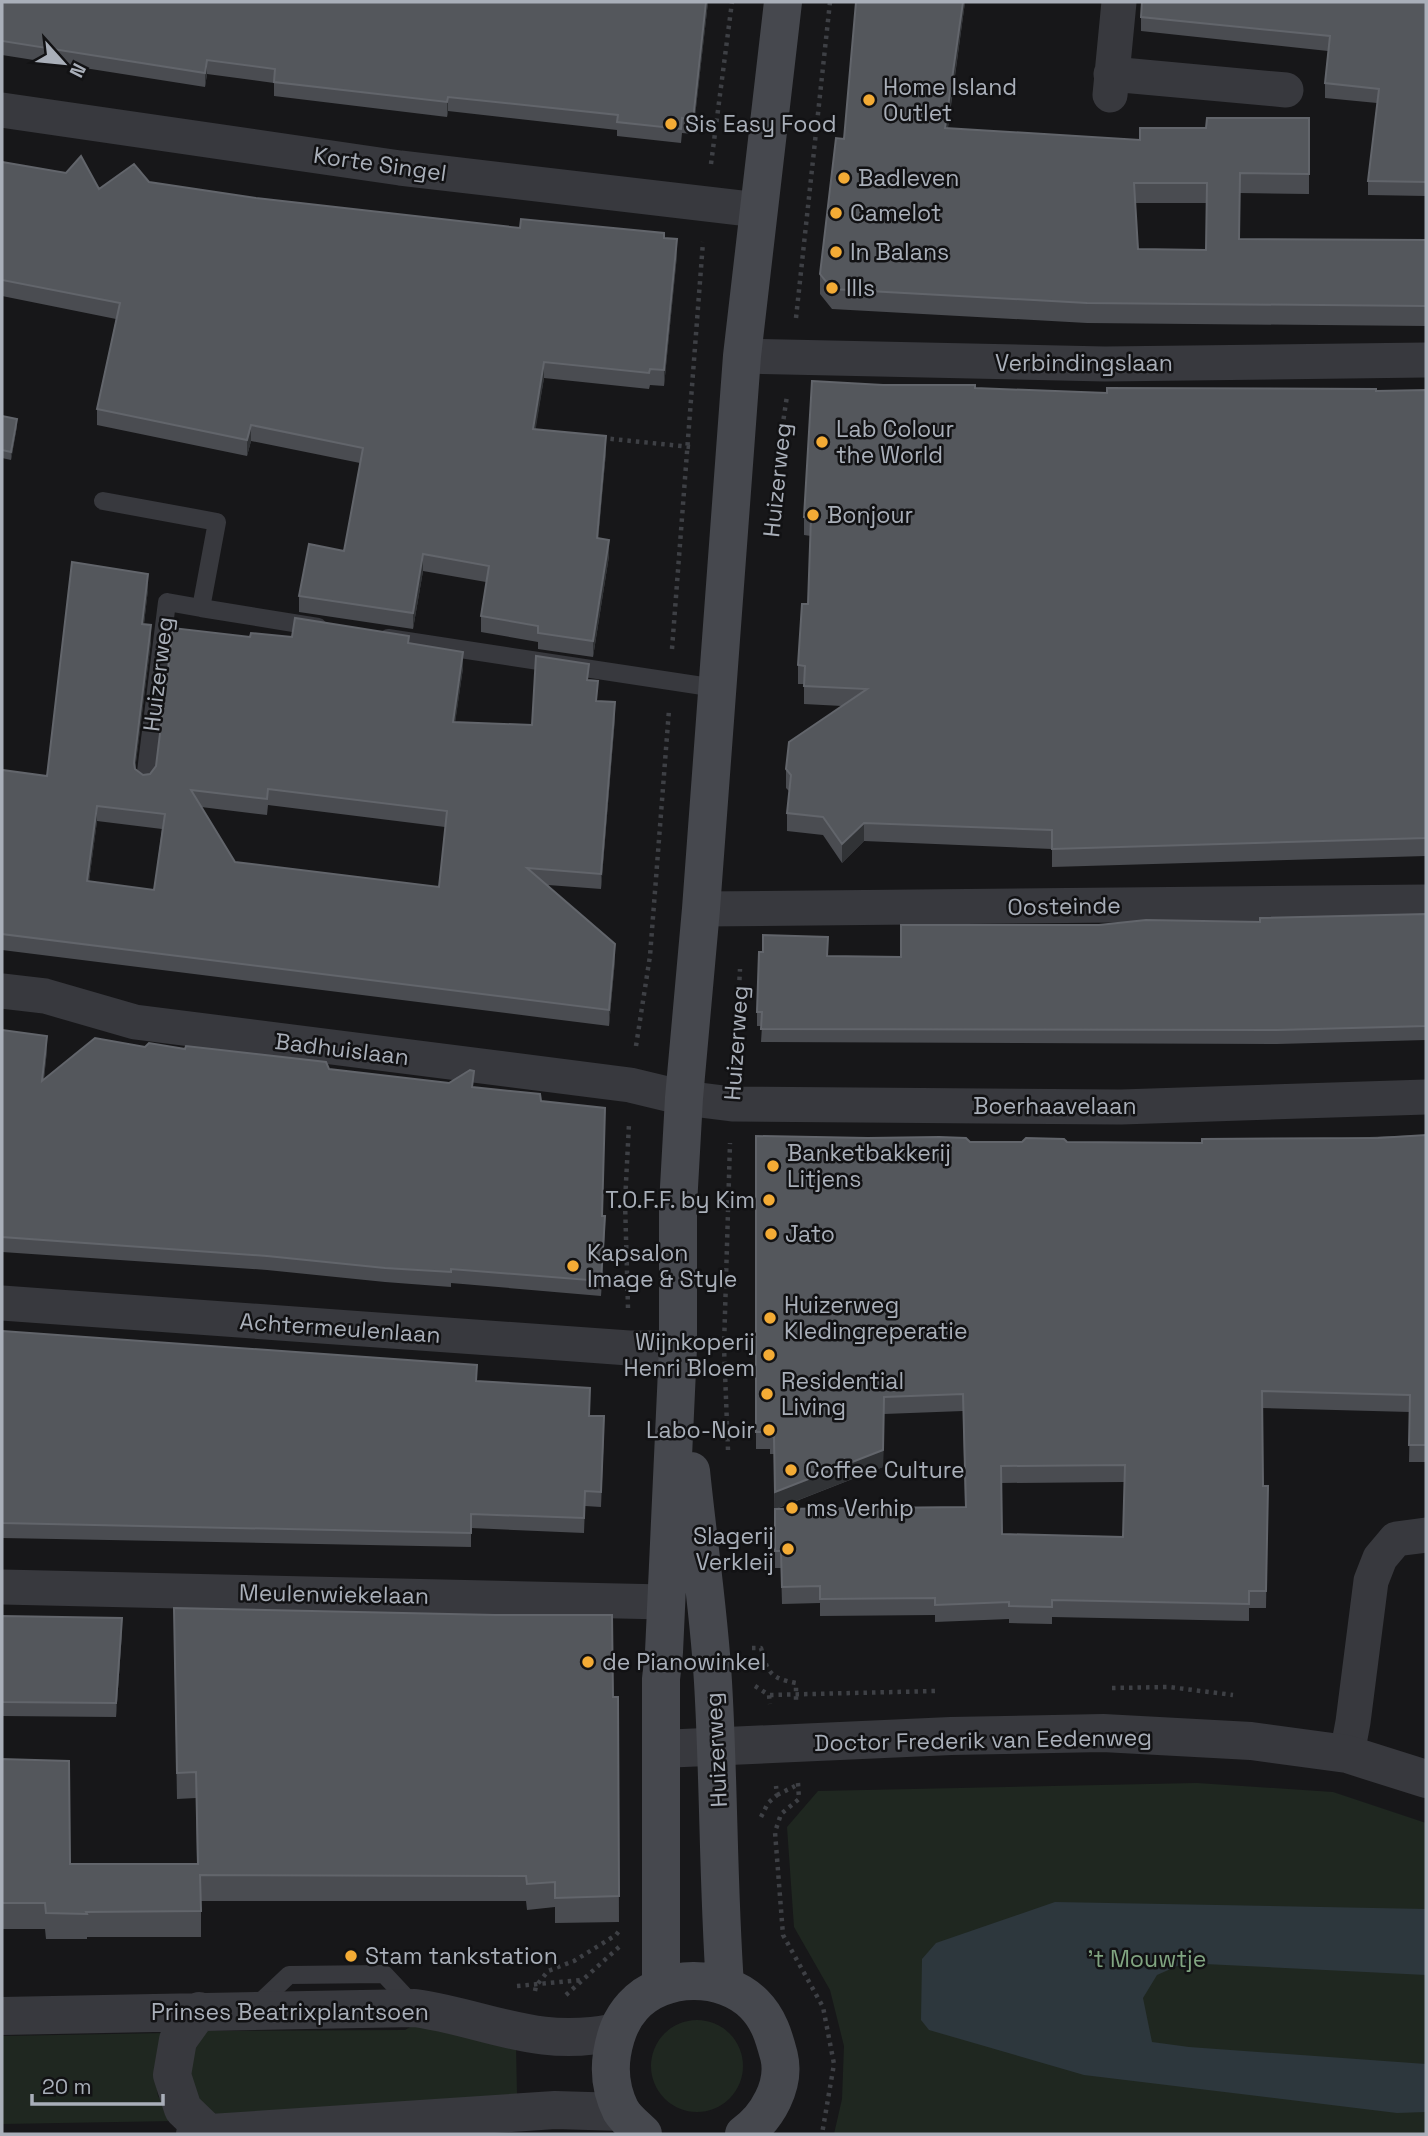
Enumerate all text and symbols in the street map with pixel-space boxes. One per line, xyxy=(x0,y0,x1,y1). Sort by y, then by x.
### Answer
north arrow xyxy=(28,28,98,98)
text: N xyxy=(64,59,92,82)
place label: Home Island Outlet xyxy=(883,72,1017,128)
marker: Home Island Outlet xyxy=(861,92,877,108)
place label: Sis Easy Food xyxy=(685,109,836,139)
marker: Sis Easy Food xyxy=(663,116,679,132)
street label: Korte Singel xyxy=(312,140,448,188)
place label: Badleven xyxy=(858,163,959,193)
marker: Badleven xyxy=(836,170,852,186)
place label: Camelot xyxy=(850,198,941,228)
marker: Camelot xyxy=(828,205,844,221)
place label: In Balans xyxy=(850,237,949,267)
marker: In Balans xyxy=(828,244,844,260)
place label: Ills xyxy=(846,273,875,303)
marker: Ills xyxy=(824,280,840,296)
street label: Verbindingslaan xyxy=(995,348,1173,378)
place label: Lab Colour the World xyxy=(836,414,954,470)
street label: Huizerweg xyxy=(756,421,798,539)
marker: Lab Colour the World xyxy=(814,434,830,450)
place label: Bonjour xyxy=(827,500,913,530)
marker: Bonjour xyxy=(805,507,821,523)
street label: Huizerweg xyxy=(136,615,180,733)
street label: Oosteinde xyxy=(1007,890,1121,922)
street label: Huizerweg xyxy=(717,984,755,1102)
street label: Badhuislaan xyxy=(273,1026,411,1072)
street label: Boerhaavelaan xyxy=(973,1091,1137,1121)
place label: Banketbakkerij Litjens xyxy=(787,1138,951,1194)
marker: Banketbakkerij Litjens xyxy=(765,1158,781,1174)
place label: T.O.F.F. by Kim xyxy=(605,1185,755,1215)
marker: T.O.F.F. by Kim xyxy=(761,1192,777,1208)
place label: Jato xyxy=(785,1219,835,1249)
marker: Jato xyxy=(763,1226,779,1242)
place label: Kapsalon Image & Style xyxy=(587,1238,737,1294)
marker: Kapsalon Image & Style xyxy=(565,1258,581,1274)
place label: Huizerweg Kledingreperatie xyxy=(784,1290,968,1346)
street label: Achtermeulenlaan xyxy=(238,1306,442,1350)
marker: Huizerweg Kledingreperatie xyxy=(762,1310,778,1326)
place label: Wijnkoperij Henri Bloem xyxy=(624,1327,755,1383)
marker: Wijnkoperij Henri Bloem xyxy=(761,1347,777,1363)
place label: Residential Living xyxy=(781,1366,904,1422)
marker: Residential Living xyxy=(759,1386,775,1402)
place label: Labo-Noir xyxy=(646,1415,755,1445)
marker: Labo-Noir xyxy=(761,1422,777,1438)
place label: Coffee Culture xyxy=(805,1455,965,1485)
marker: Coffee Culture xyxy=(783,1462,799,1478)
place label: ms Verhip xyxy=(806,1493,914,1523)
marker: ms Verhip xyxy=(784,1500,800,1516)
place label: Slagerij Verkleij xyxy=(693,1521,774,1577)
marker: Slagerij Verkleij xyxy=(780,1541,796,1557)
street label: Meulenwiekelaan xyxy=(239,1577,429,1611)
place label: de Pianowinkel xyxy=(602,1647,766,1677)
marker: de Pianowinkel xyxy=(580,1654,596,1670)
street label: Huizerweg xyxy=(698,1692,734,1808)
street label: Doctor Frederik van Eedenweg xyxy=(814,1722,1152,1758)
place label: Stam tankstation xyxy=(365,1941,558,1971)
park label: 't Mouwtje xyxy=(1088,1944,1206,1974)
marker: Stam tankstation xyxy=(343,1948,359,1964)
street label: Prinses Beatrixplantsoen xyxy=(151,1997,429,2027)
scale bar xyxy=(32,2062,163,2106)
text: 20 m xyxy=(42,2073,92,2100)

